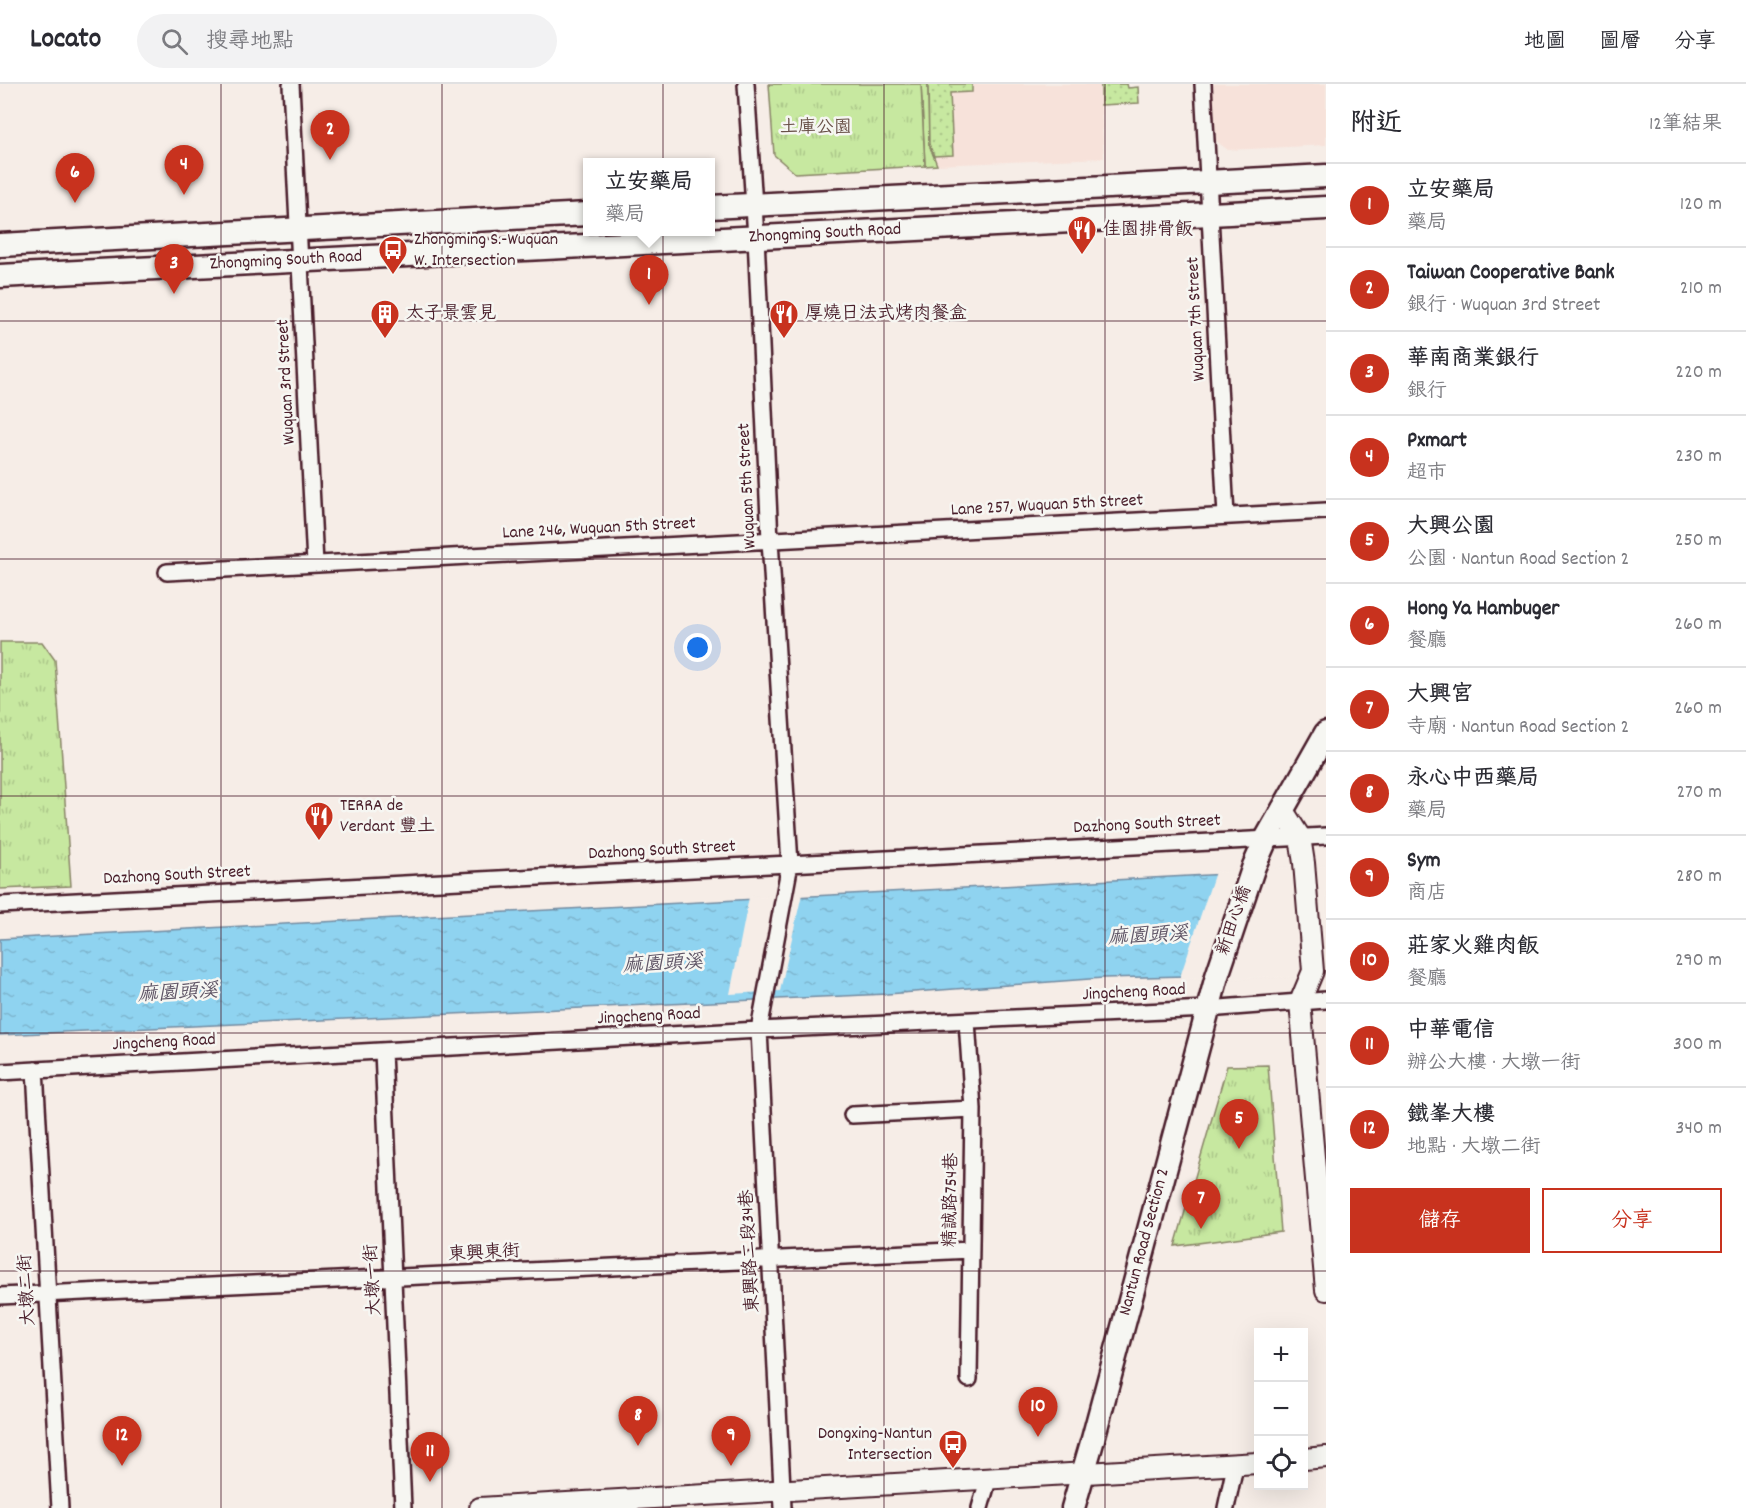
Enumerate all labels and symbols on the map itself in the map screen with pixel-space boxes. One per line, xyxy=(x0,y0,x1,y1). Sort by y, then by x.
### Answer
pin: 2 xyxy=(310,110,350,160)
park label: 土庫公園 xyxy=(780,116,852,141)
pin: 4 xyxy=(164,146,204,195)
pin: 6 xyxy=(56,154,94,203)
restaurant icon: 佳園排骨飯 xyxy=(1066,214,1098,256)
street label: Zhongming South Road xyxy=(748,218,902,250)
place label: 佳園排骨飯 xyxy=(1103,218,1193,243)
place label: Zhongming S.-Wuquan W. Intersection xyxy=(414,228,558,274)
bus stop icon: Zhongming S.-Wuquan W. Intersection xyxy=(377,234,409,276)
pin: 3 xyxy=(154,244,194,294)
street label: Zhongming South Road xyxy=(209,245,363,277)
pin: 1 xyxy=(630,256,668,305)
street label: Wuquan 7th Street xyxy=(1181,256,1213,382)
building icon: 太子景雲見 xyxy=(369,298,401,340)
restaurant icon: 厚燒日法式烤肉餐盒 xyxy=(768,298,800,340)
place label: 太子景雲見 xyxy=(406,302,496,327)
place label: 厚燒日法式烤肉餐盒 xyxy=(805,302,967,327)
street label: Wuquan 3rd Street xyxy=(271,318,303,445)
street label: Wuquan 5th Street xyxy=(732,422,764,549)
street label: Lane 257, Wuquan 5th Street xyxy=(950,488,1144,524)
street label: Lane 246, Wuquan 5th Street xyxy=(502,511,697,547)
your location xyxy=(683,633,712,662)
place label: TERRA de Verdant 豐土 xyxy=(340,794,435,840)
restaurant icon: TERRA de Verdant 豐土 xyxy=(303,800,335,842)
street label: Dazhong South Street xyxy=(1073,809,1222,841)
street label: Dazhong South Street xyxy=(588,835,737,867)
street label: Dazhong South Street xyxy=(103,860,252,892)
street label: 新田心橋 xyxy=(1211,883,1259,959)
water label: 麻園頭溪 xyxy=(1107,921,1190,953)
water label: 麻園頭溪 xyxy=(622,949,705,981)
water label: 麻園頭溪 xyxy=(137,978,220,1010)
street label: Jingcheng Road xyxy=(1082,978,1186,1008)
street label: Jingcheng Road xyxy=(597,1002,701,1032)
street label: Jingcheng Road xyxy=(112,1028,216,1058)
pin: 5 xyxy=(1220,1100,1258,1149)
street label: 精誠路754巷 xyxy=(939,1152,965,1248)
street label: Nantun Road Section 2 xyxy=(1113,1166,1177,1318)
pin: 7 xyxy=(1182,1180,1220,1229)
street label: 東興路二段34巷 xyxy=(735,1189,767,1313)
street label: 東興東街 xyxy=(447,1240,521,1268)
street label: 大墩一街 xyxy=(360,1243,388,1317)
street label: 大墩二街 xyxy=(14,1253,42,1327)
pin: 10 xyxy=(1018,1388,1058,1437)
pin: 8 xyxy=(618,1396,658,1446)
pin: 12 xyxy=(102,1416,142,1466)
pin: 9 xyxy=(712,1416,750,1466)
place label: Dongxing-Nantun Intersection xyxy=(818,1422,932,1468)
bus stop icon: Dongxing-Nantun Intersection xyxy=(937,1428,969,1470)
pin: 11 xyxy=(410,1432,450,1482)

